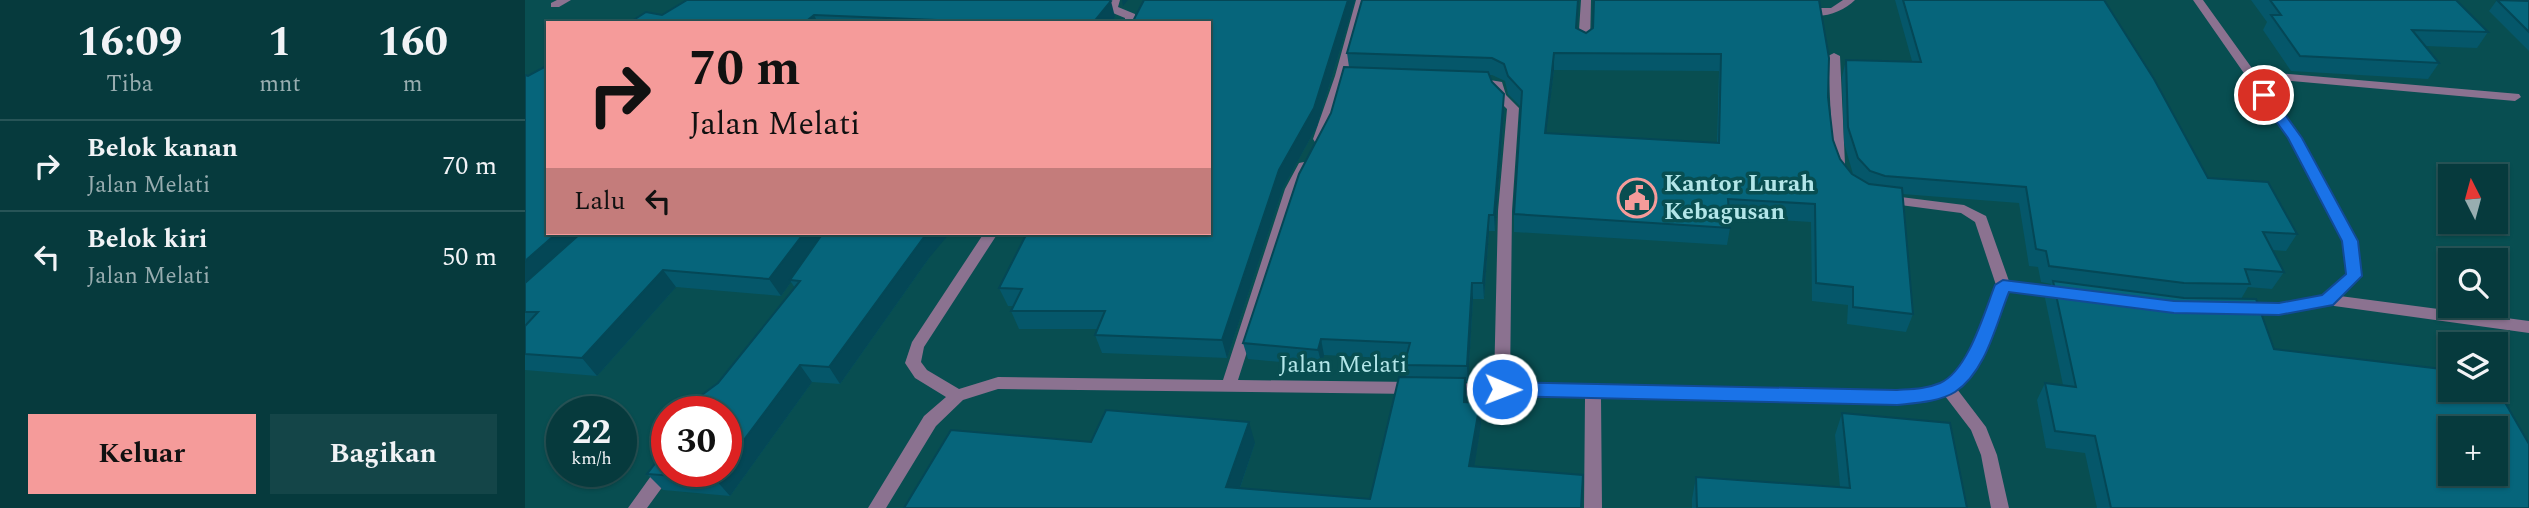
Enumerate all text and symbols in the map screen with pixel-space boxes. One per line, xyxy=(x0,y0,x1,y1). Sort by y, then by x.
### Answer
text: 16:09 xyxy=(77,11,182,74)
text: 1 xyxy=(268,11,292,74)
text: 160 xyxy=(377,11,448,74)
text: 70 m xyxy=(689,32,800,107)
icon: right xyxy=(574,49,665,140)
pin xyxy=(2234,65,2294,125)
text: Tiba xyxy=(106,67,153,102)
text: mnt xyxy=(259,67,301,102)
text: m xyxy=(403,67,423,102)
icon: arrive xyxy=(2245,76,2283,114)
text: Jalan Melati xyxy=(689,100,860,149)
text: Belok kanan xyxy=(87,128,238,168)
text: 70 m xyxy=(442,146,497,186)
icon: right xyxy=(28,147,66,185)
north arrow xyxy=(2438,164,2508,234)
map controls xyxy=(2438,164,2508,486)
place label: Kantor Lurah Kebagusan xyxy=(1664,166,1815,230)
text: Jalan Melati xyxy=(87,168,210,203)
public building icon: Kantor Lurah Kebagusan xyxy=(1616,177,1658,219)
text: Lalu xyxy=(574,181,625,221)
icon: left xyxy=(639,182,677,220)
text: Belok kiri xyxy=(87,219,207,259)
text: 50 m xyxy=(442,237,497,277)
icon: left xyxy=(28,238,66,276)
button: search xyxy=(2438,248,2508,318)
text: Jalan Melati xyxy=(87,259,210,294)
button: layers xyxy=(2438,332,2508,402)
street label: Jalan Melati xyxy=(1279,347,1407,383)
position arrow xyxy=(1465,352,1539,426)
speed limit sign: 30 xyxy=(651,396,742,487)
text: 22 xyxy=(572,406,611,459)
button: Keluar xyxy=(28,414,256,494)
button: Bagikan xyxy=(270,414,497,494)
button: + xyxy=(2438,416,2508,486)
text: km/h xyxy=(571,445,612,472)

